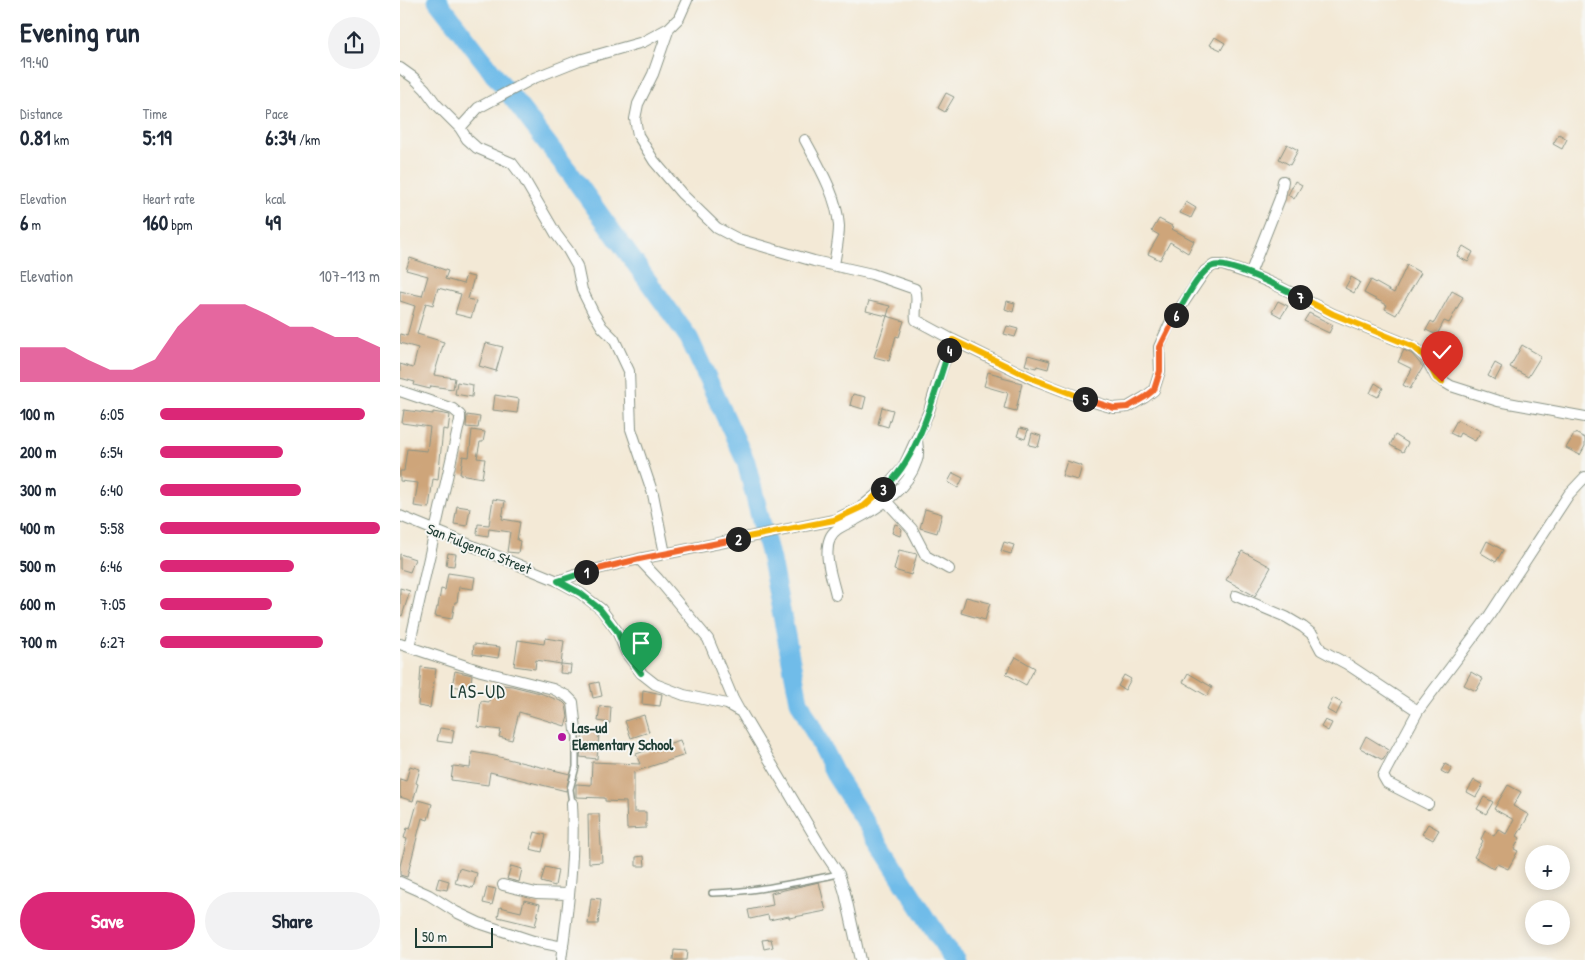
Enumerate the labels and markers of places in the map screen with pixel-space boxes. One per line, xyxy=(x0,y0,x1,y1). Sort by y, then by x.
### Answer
pin: 7 xyxy=(1288,284,1312,310)
pin: 6 xyxy=(1164,302,1188,328)
pin xyxy=(1421,331,1463,382)
pin: 4 xyxy=(936,338,962,362)
pin: 5 xyxy=(1072,386,1098,412)
pin: 3 xyxy=(870,476,896,502)
pin: 2 xyxy=(726,526,750,552)
pin: 1 xyxy=(574,560,598,584)
pin xyxy=(620,622,662,673)
place label: Las-ud Elementary School xyxy=(572,717,674,756)
marker: Las-ud Elementary School xyxy=(556,731,568,743)

